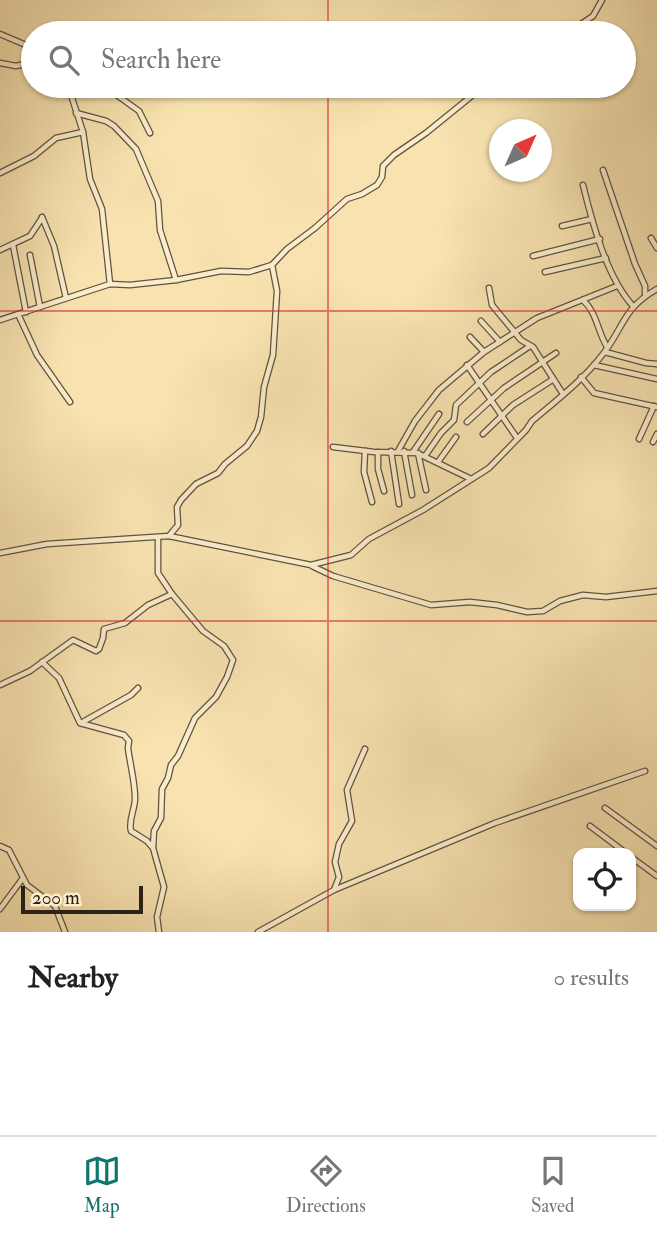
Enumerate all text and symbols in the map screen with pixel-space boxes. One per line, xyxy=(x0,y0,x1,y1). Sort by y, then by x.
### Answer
search box xyxy=(21,21,636,98)
icon: search xyxy=(45,41,83,79)
text: Search here xyxy=(101,44,221,76)
north arrow xyxy=(489,119,552,182)
map controls xyxy=(573,848,636,911)
button: locate xyxy=(573,848,636,911)
scale bar xyxy=(21,883,144,915)
text: 200 m xyxy=(32,886,80,910)
text: Nearby xyxy=(28,959,118,996)
text: 0 results xyxy=(553,963,629,992)
tab: Map xyxy=(83,1152,121,1218)
tab: Directions xyxy=(286,1152,366,1218)
tab: Saved xyxy=(531,1152,574,1218)

